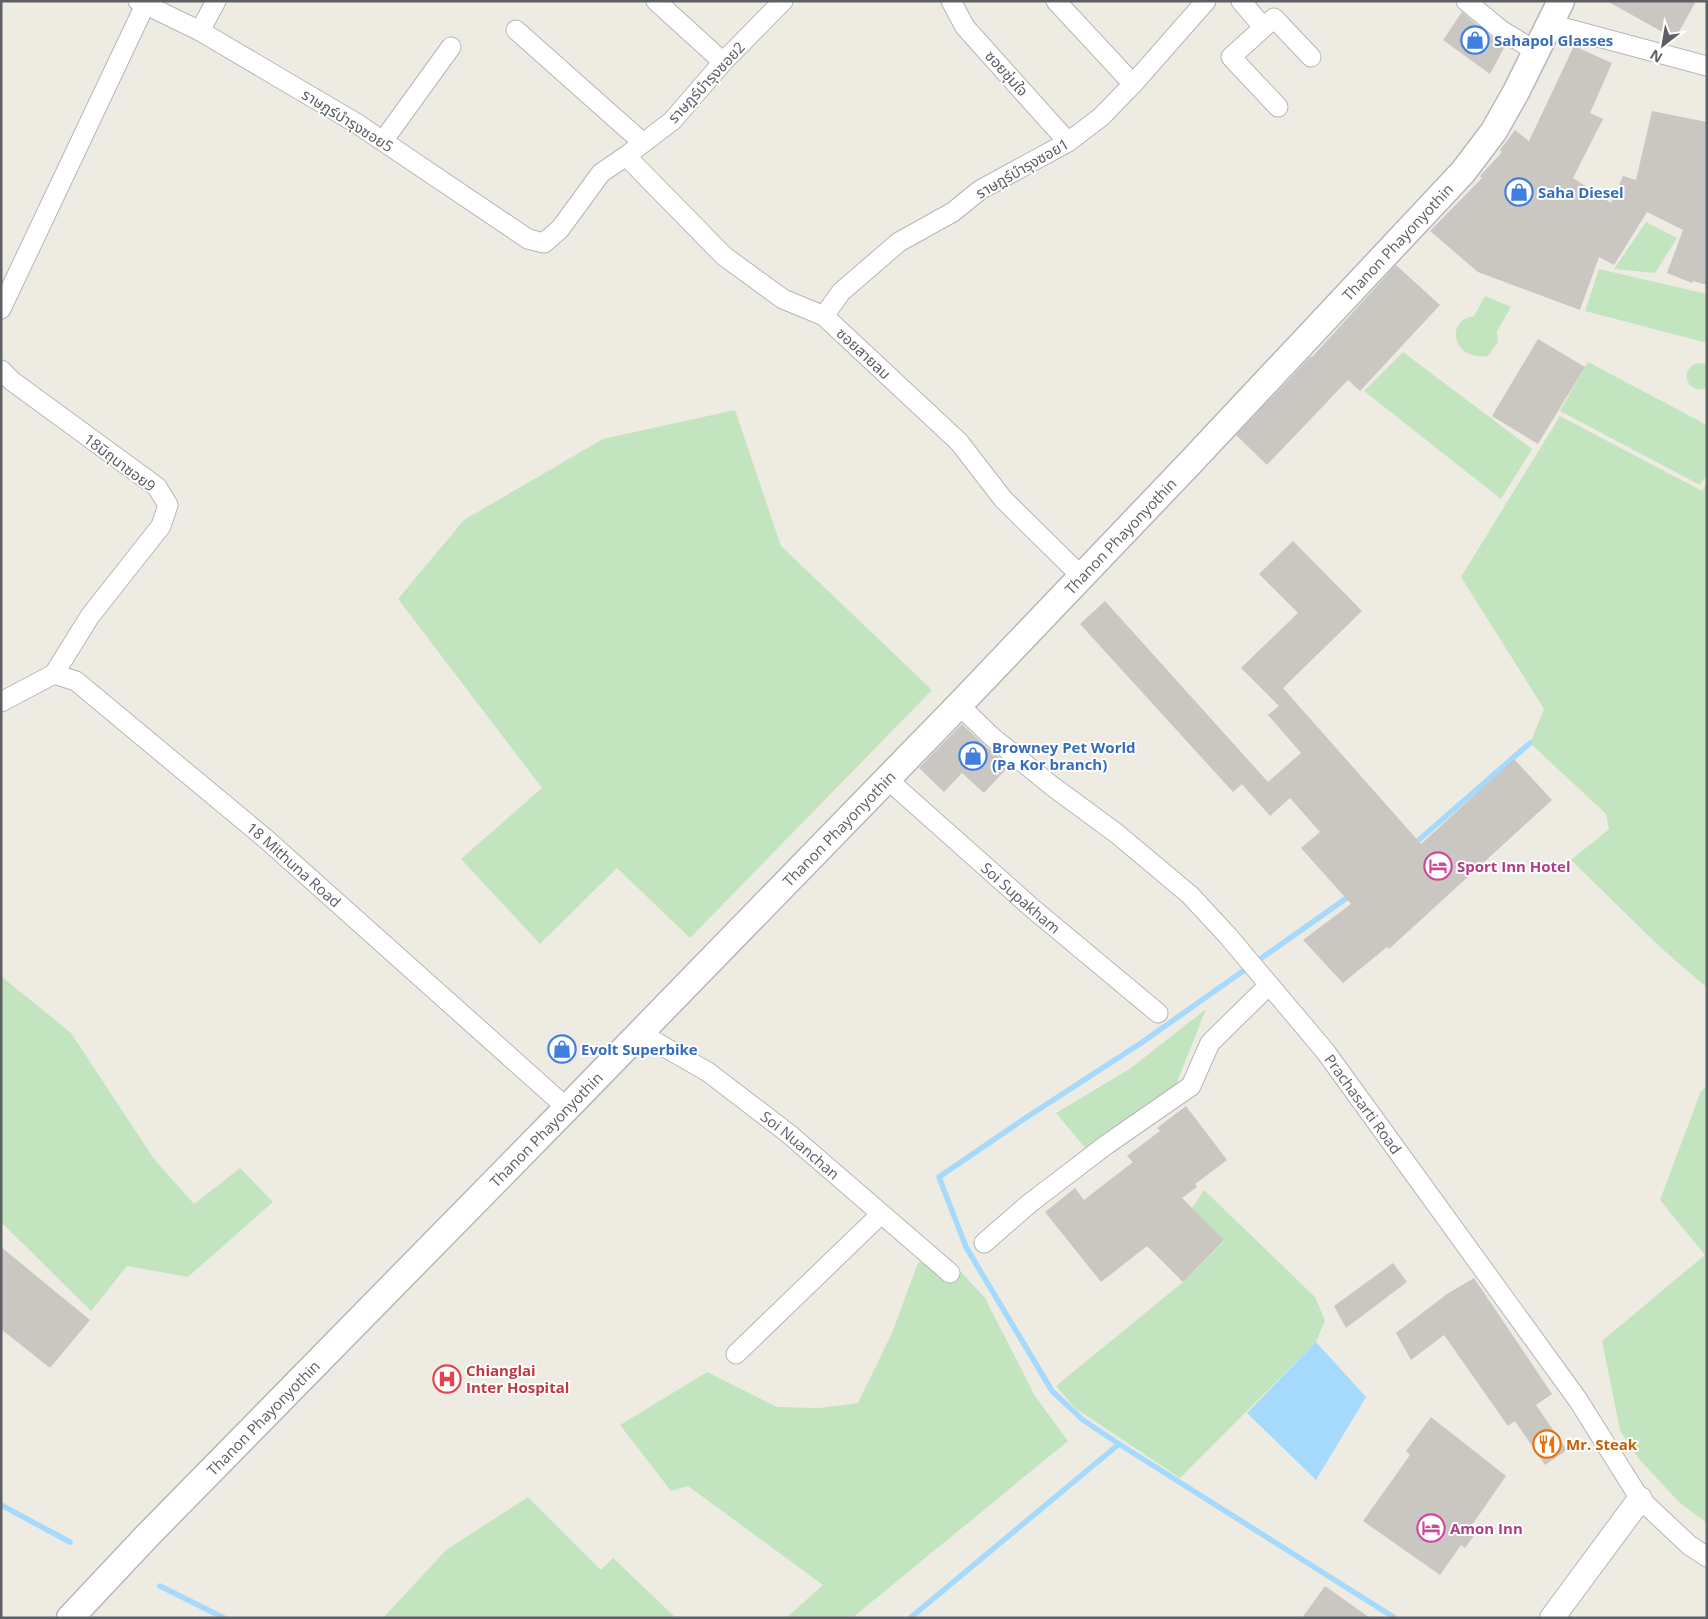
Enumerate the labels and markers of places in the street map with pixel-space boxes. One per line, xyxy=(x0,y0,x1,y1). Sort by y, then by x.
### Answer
shop icon: Sahapol Glasses xyxy=(1460,25,1490,55)
place label: Sahapol Glasses xyxy=(1494,30,1613,50)
shop icon: Saha Diesel xyxy=(1504,177,1534,207)
place label: Saha Diesel xyxy=(1538,182,1624,202)
place label: Browney Pet World (Pa Kor branch) xyxy=(992,737,1136,774)
shop icon: Browney Pet World (Pa Kor branch) xyxy=(958,741,988,771)
hotel icon: Sport Inn Hotel xyxy=(1423,851,1453,881)
place label: Sport Inn Hotel xyxy=(1457,856,1571,876)
shop icon: Evolt Superbike xyxy=(547,1034,577,1064)
place label: Evolt Superbike xyxy=(581,1039,698,1059)
place label: Chianglai Inter Hospital xyxy=(466,1360,569,1397)
hospital icon: Chianglai Inter Hospital xyxy=(432,1364,462,1394)
restaurant icon: Mr. Steak xyxy=(1532,1429,1562,1459)
place label: Mr. Steak xyxy=(1566,1434,1638,1454)
hotel icon: Amon Inn xyxy=(1416,1513,1446,1543)
place label: Amon Inn xyxy=(1450,1518,1523,1538)

